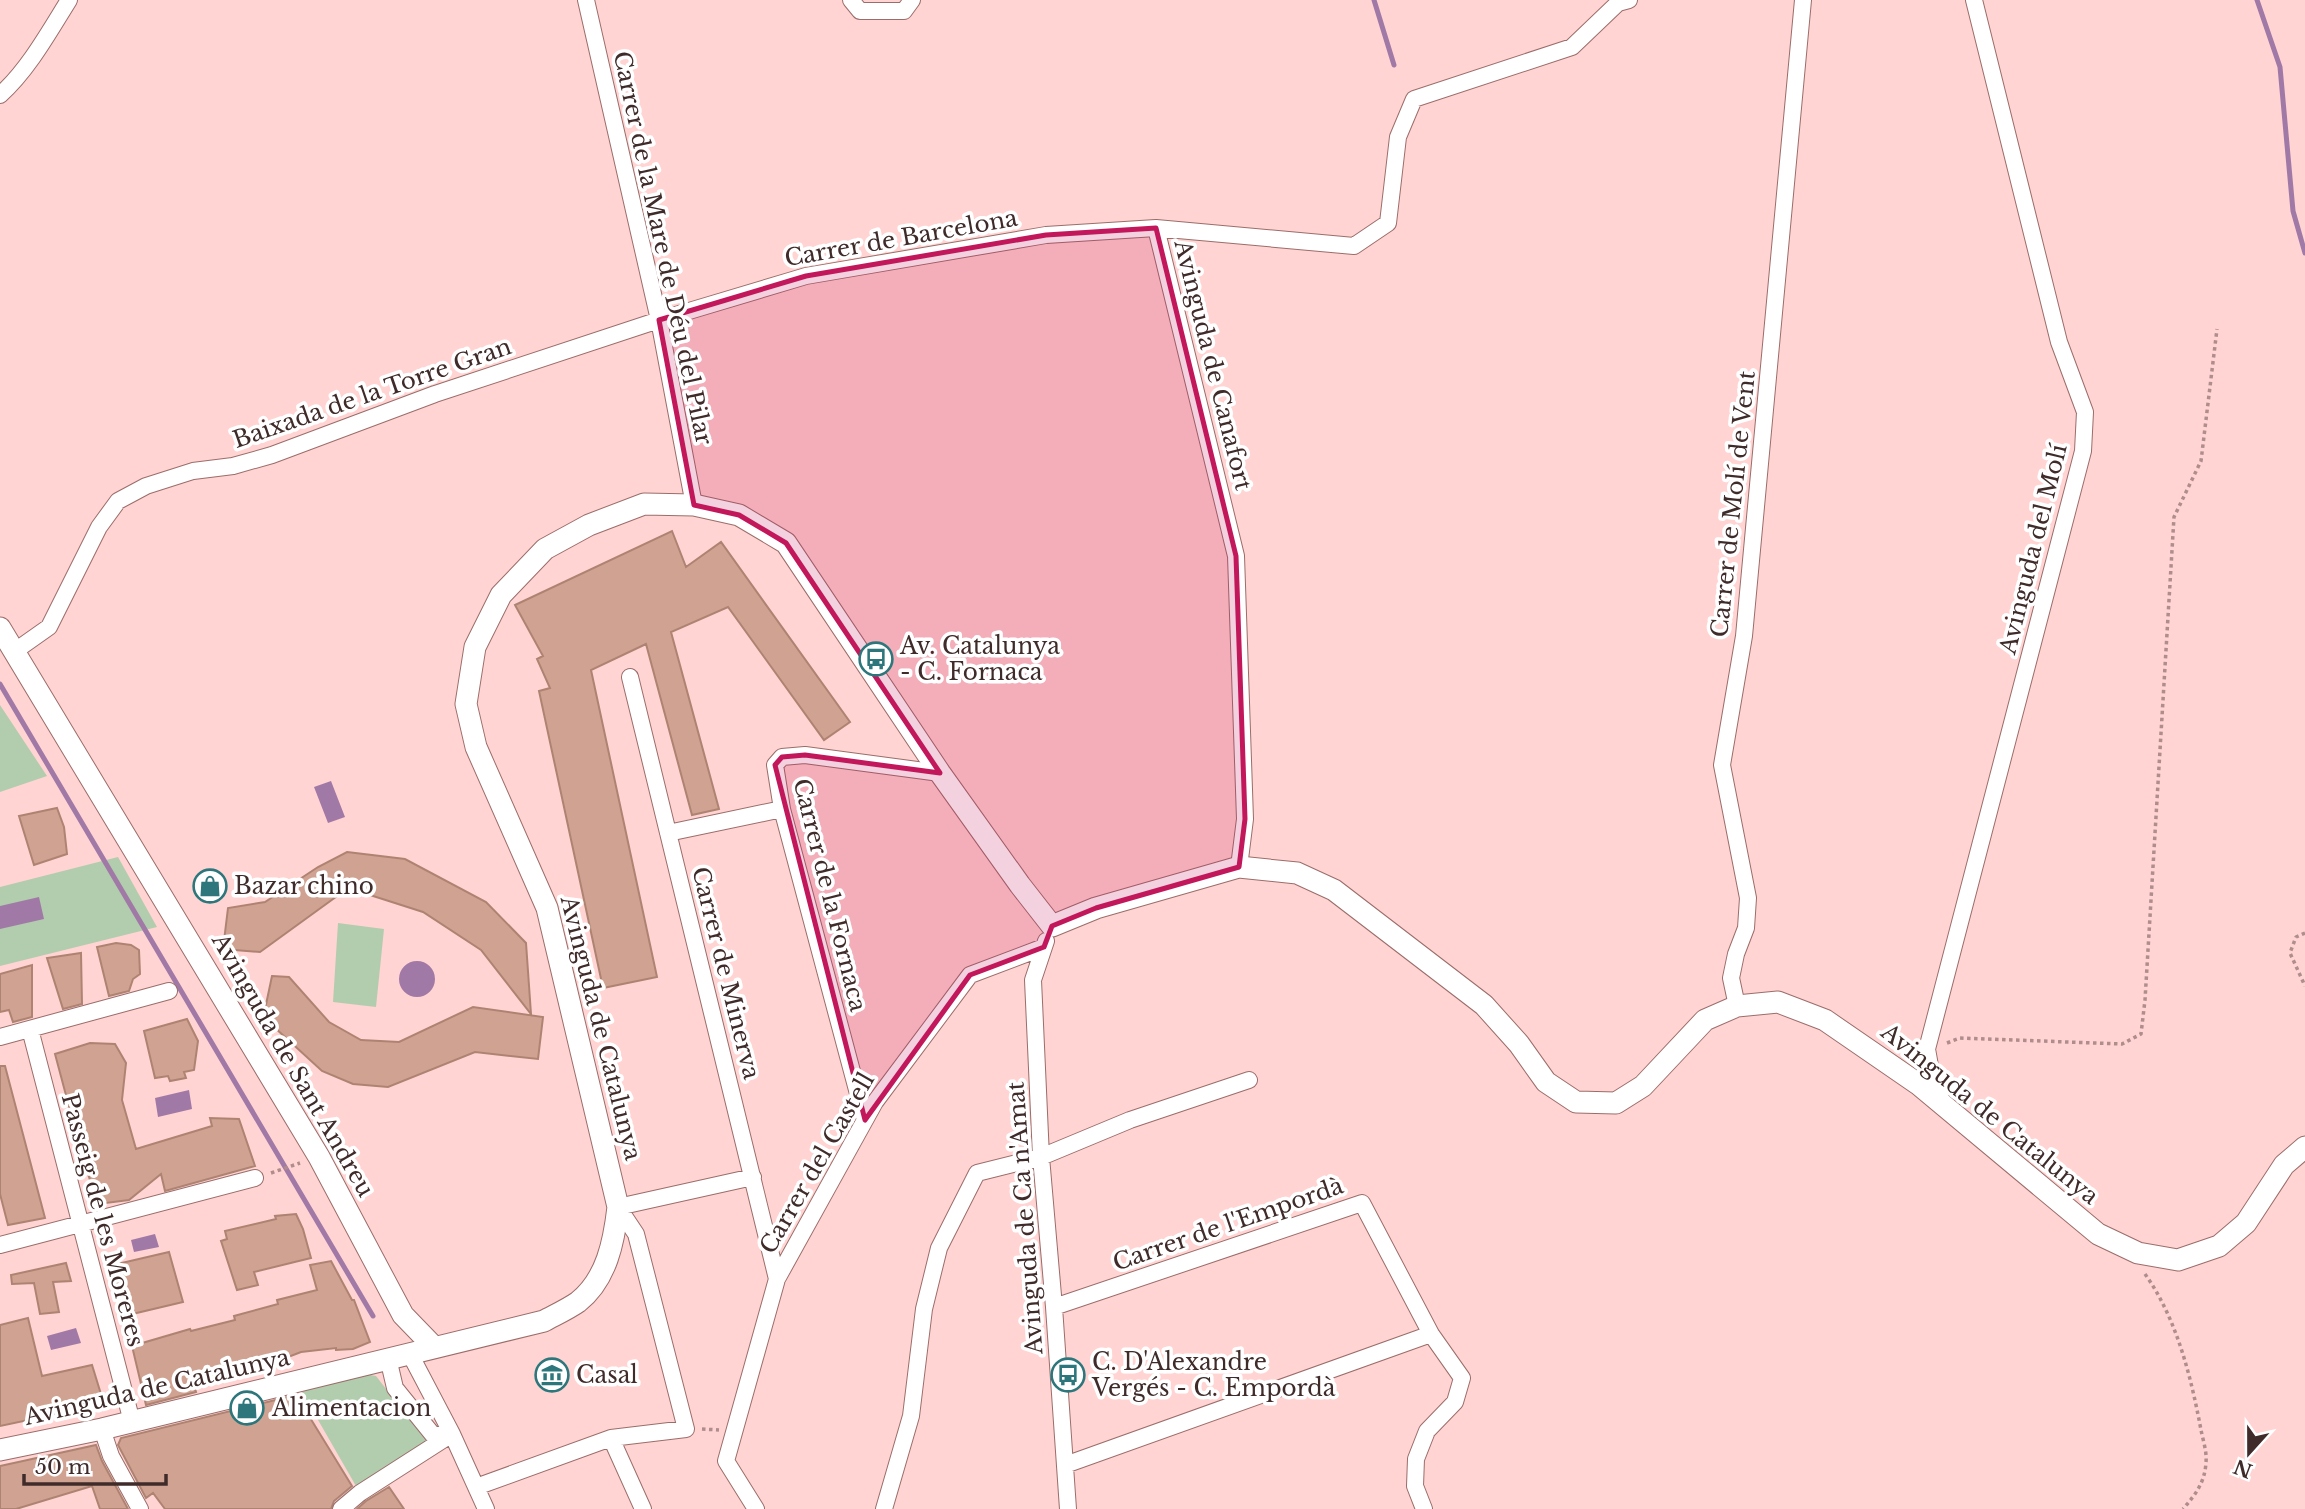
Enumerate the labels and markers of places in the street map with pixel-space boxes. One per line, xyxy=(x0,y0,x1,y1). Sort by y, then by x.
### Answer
place label: Av. Catalunya - C. Fornaca xyxy=(899,632,1060,686)
bus stop icon: Av. Catalunya - C. Fornaca xyxy=(857,640,895,678)
shop icon: Bazar chino xyxy=(191,867,229,905)
place label: Bazar chino xyxy=(234,872,374,900)
place label: C. D'Alexandre Vergés - C. Empordà xyxy=(1091,1348,1336,1402)
museum icon: Casal xyxy=(533,1356,571,1394)
bus stop icon: C. D'Alexandre Vergés - C. Empordà xyxy=(1049,1356,1087,1394)
place label: Casal xyxy=(576,1361,638,1389)
shop icon: Alimentacion xyxy=(228,1389,266,1427)
place label: Alimentacion xyxy=(271,1394,431,1422)

